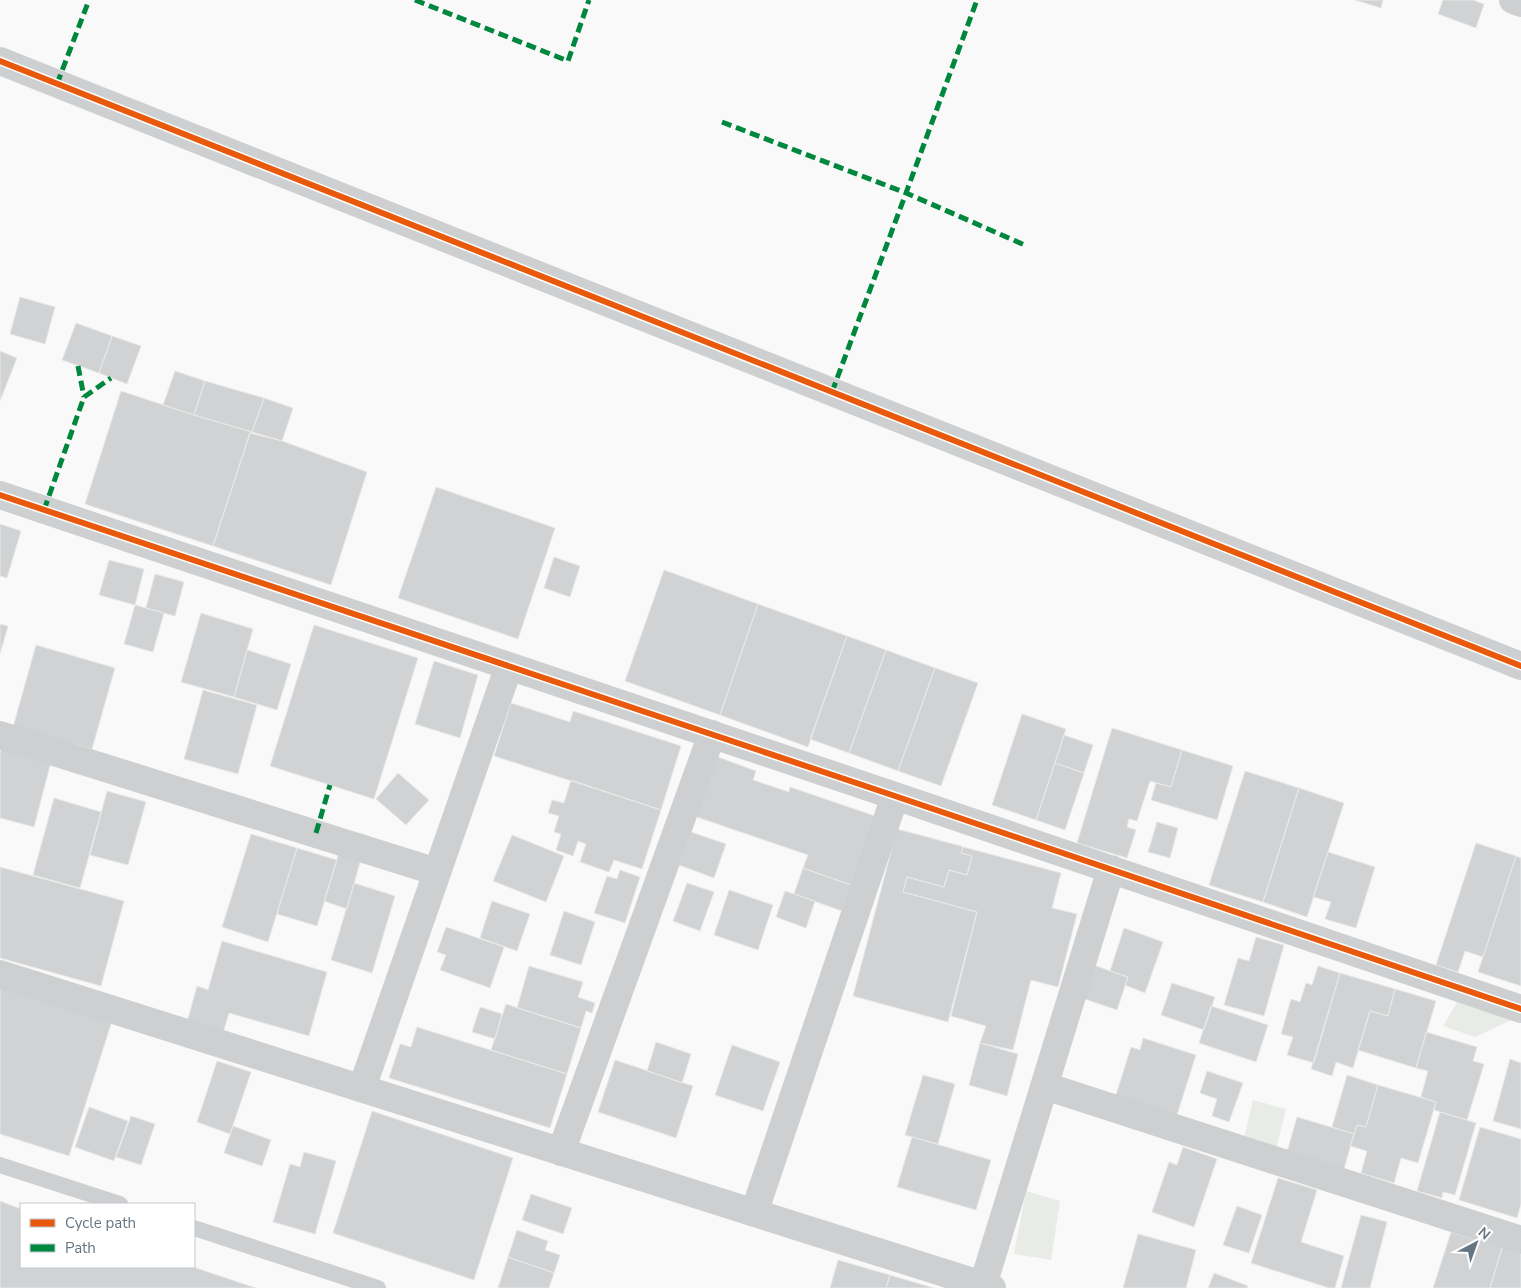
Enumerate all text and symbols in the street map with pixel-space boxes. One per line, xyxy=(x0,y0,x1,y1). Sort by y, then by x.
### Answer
legend xyxy=(20,1203,195,1268)
text: Cycle path xyxy=(65,1213,136,1233)
north arrow xyxy=(1451,1218,1501,1268)
text: N xyxy=(1474,1223,1494,1244)
text: Path xyxy=(65,1238,96,1258)

